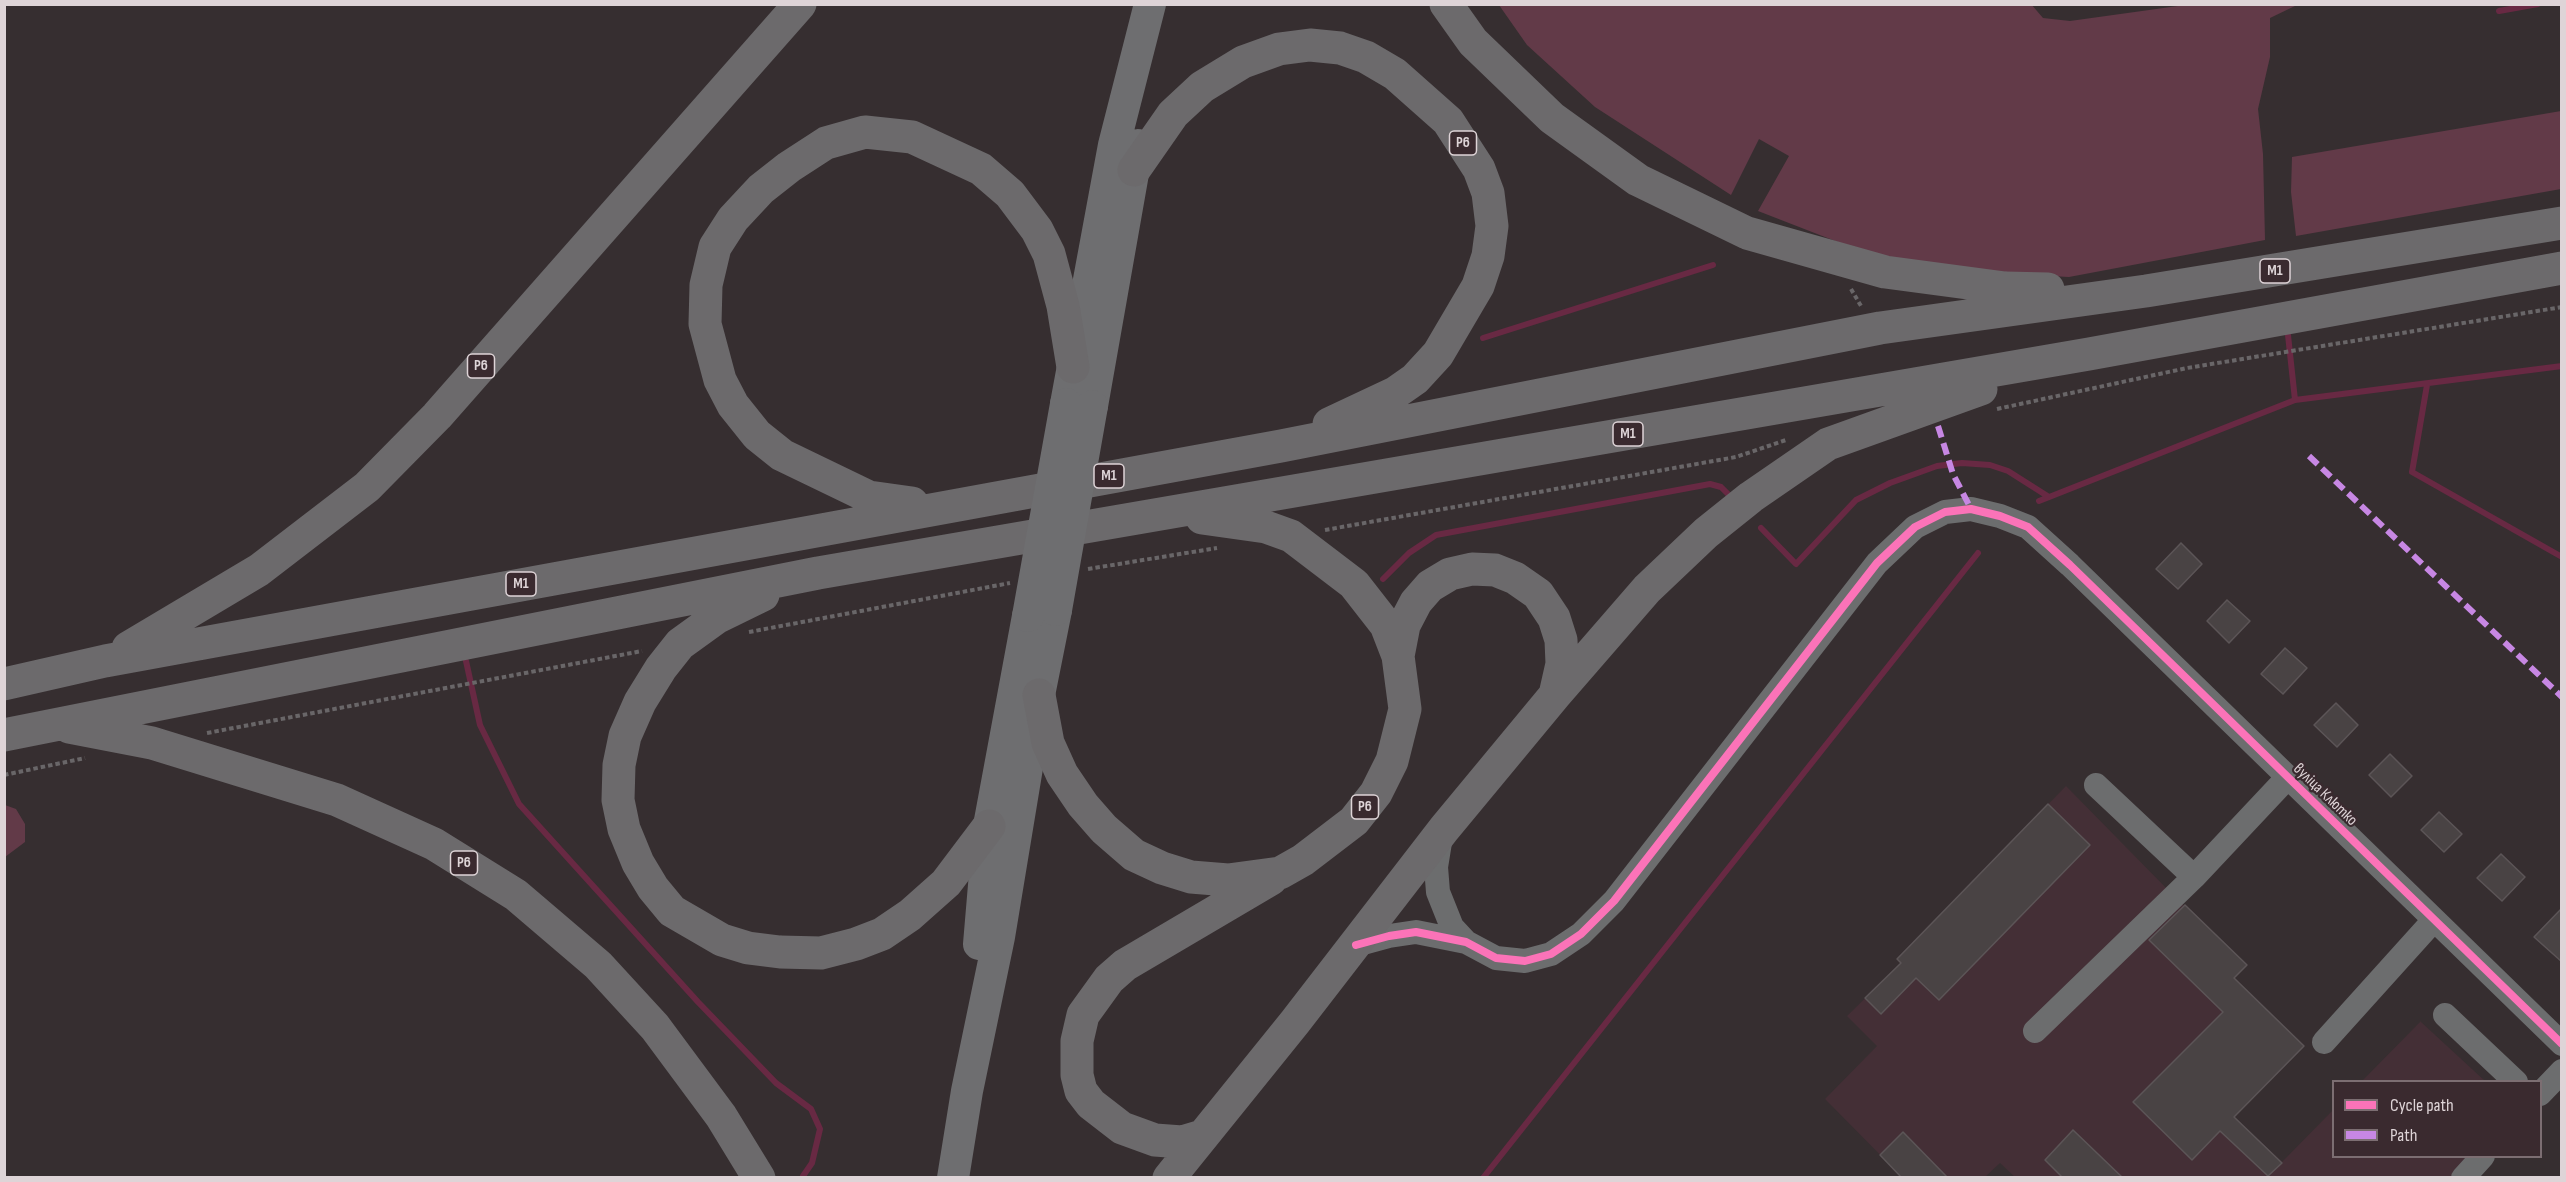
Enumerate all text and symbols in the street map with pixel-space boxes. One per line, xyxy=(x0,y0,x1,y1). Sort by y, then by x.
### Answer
road number: Р6 xyxy=(1450,131,1476,155)
road number: М1 xyxy=(2260,259,2290,283)
road number: Р6 xyxy=(468,354,494,378)
road number: М1 xyxy=(1613,422,1643,446)
road number: М1 xyxy=(1094,464,1124,488)
road number: М1 xyxy=(506,572,536,596)
street label: вуліца Клютко xyxy=(2289,760,2361,830)
road number: Р6 xyxy=(1352,795,1378,819)
road number: Р6 xyxy=(450,851,478,875)
legend xyxy=(2332,1080,2542,1158)
text: Cycle path xyxy=(2390,1095,2454,1116)
text: Path xyxy=(2390,1125,2418,1146)

